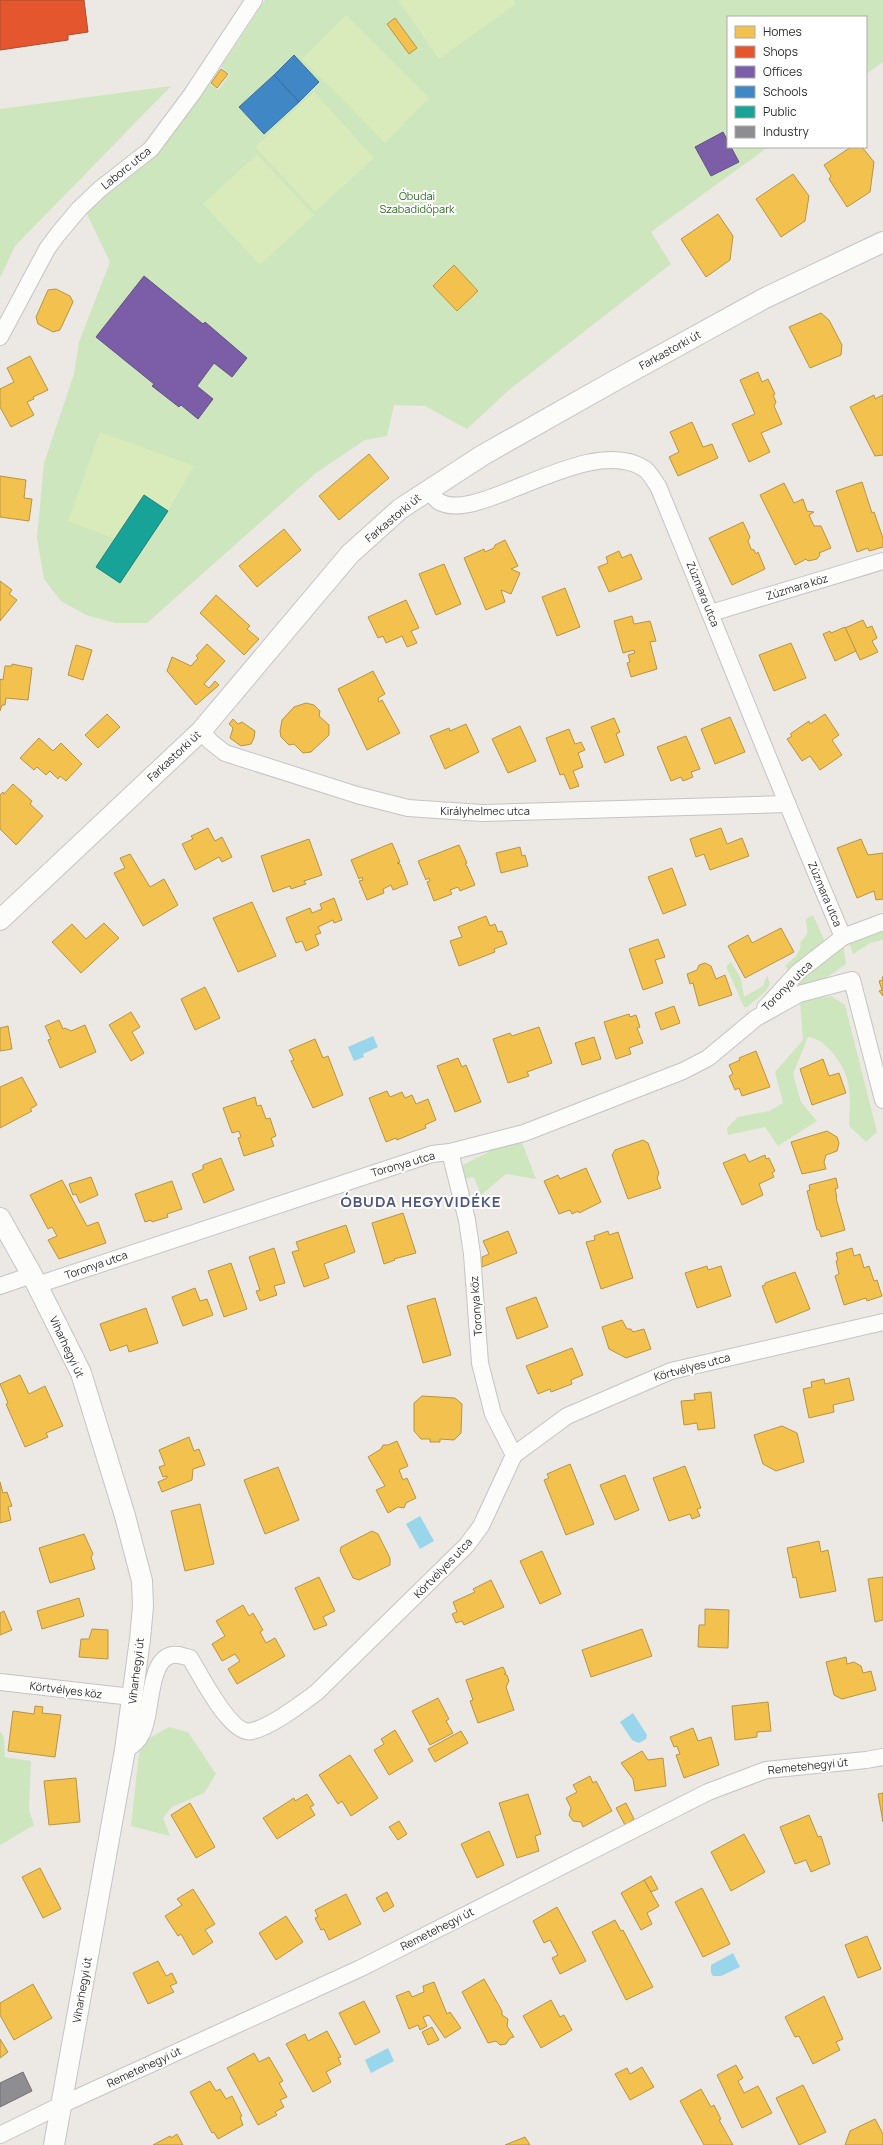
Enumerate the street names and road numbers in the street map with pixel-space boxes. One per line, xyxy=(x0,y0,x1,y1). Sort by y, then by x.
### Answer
street label: Laborc utca xyxy=(98,143,154,192)
street label: Farkastorki út xyxy=(636,326,703,373)
street label: Farkastorki út xyxy=(362,490,424,545)
street label: Zúzmara utca xyxy=(683,559,723,629)
street label: Zúzmara köz xyxy=(764,570,830,603)
street label: Farkastorki út xyxy=(143,727,204,784)
street label: Királyhelmec utca xyxy=(440,803,530,818)
street label: Zúzmara utca xyxy=(805,859,846,929)
street label: Toronya utca xyxy=(758,957,815,1014)
street label: Toronya utca xyxy=(369,1147,436,1180)
street label: Toronya utca xyxy=(62,1247,129,1282)
street label: Toronya köz xyxy=(466,1275,485,1337)
street label: Viharhegyi út xyxy=(47,1313,88,1380)
street label: Körtvélyes utca xyxy=(652,1349,732,1384)
street label: Körtvélyes utca xyxy=(410,1534,475,1601)
street label: Viharhegyi út xyxy=(124,1637,147,1705)
street label: Körtvélyes köz xyxy=(29,1678,103,1701)
street label: Remetehegyi út xyxy=(767,1754,849,1777)
street label: Remetehegyi út xyxy=(397,1904,476,1954)
street label: Viharhegyi út xyxy=(68,1956,95,2024)
street label: Remetehegyi út xyxy=(104,2043,183,2090)

